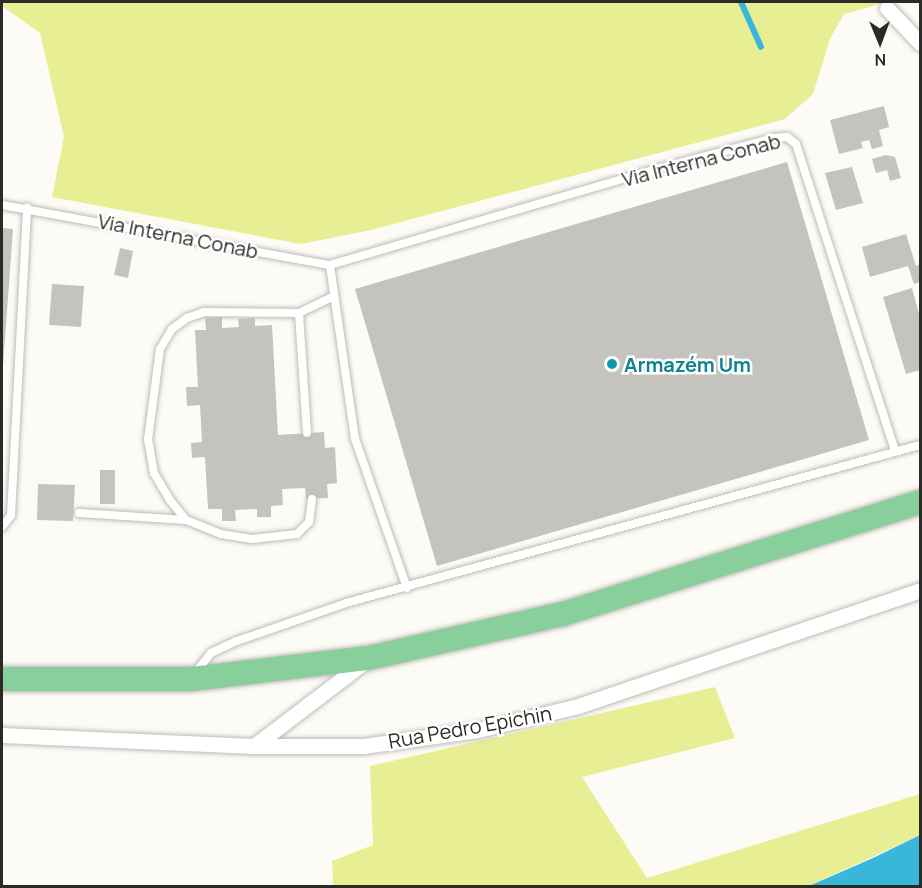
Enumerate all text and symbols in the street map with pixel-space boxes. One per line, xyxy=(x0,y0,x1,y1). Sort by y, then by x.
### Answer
north arrow xyxy=(850,12,910,72)
text: N xyxy=(874,49,886,71)
street label: Via Interna Conab xyxy=(619,129,783,191)
street label: Via Interna Conab xyxy=(96,209,260,263)
place label: Armazém Um xyxy=(624,352,751,376)
marker: Armazém Um xyxy=(605,357,619,371)
street label: Rua Pedro Epichin xyxy=(386,701,554,753)

